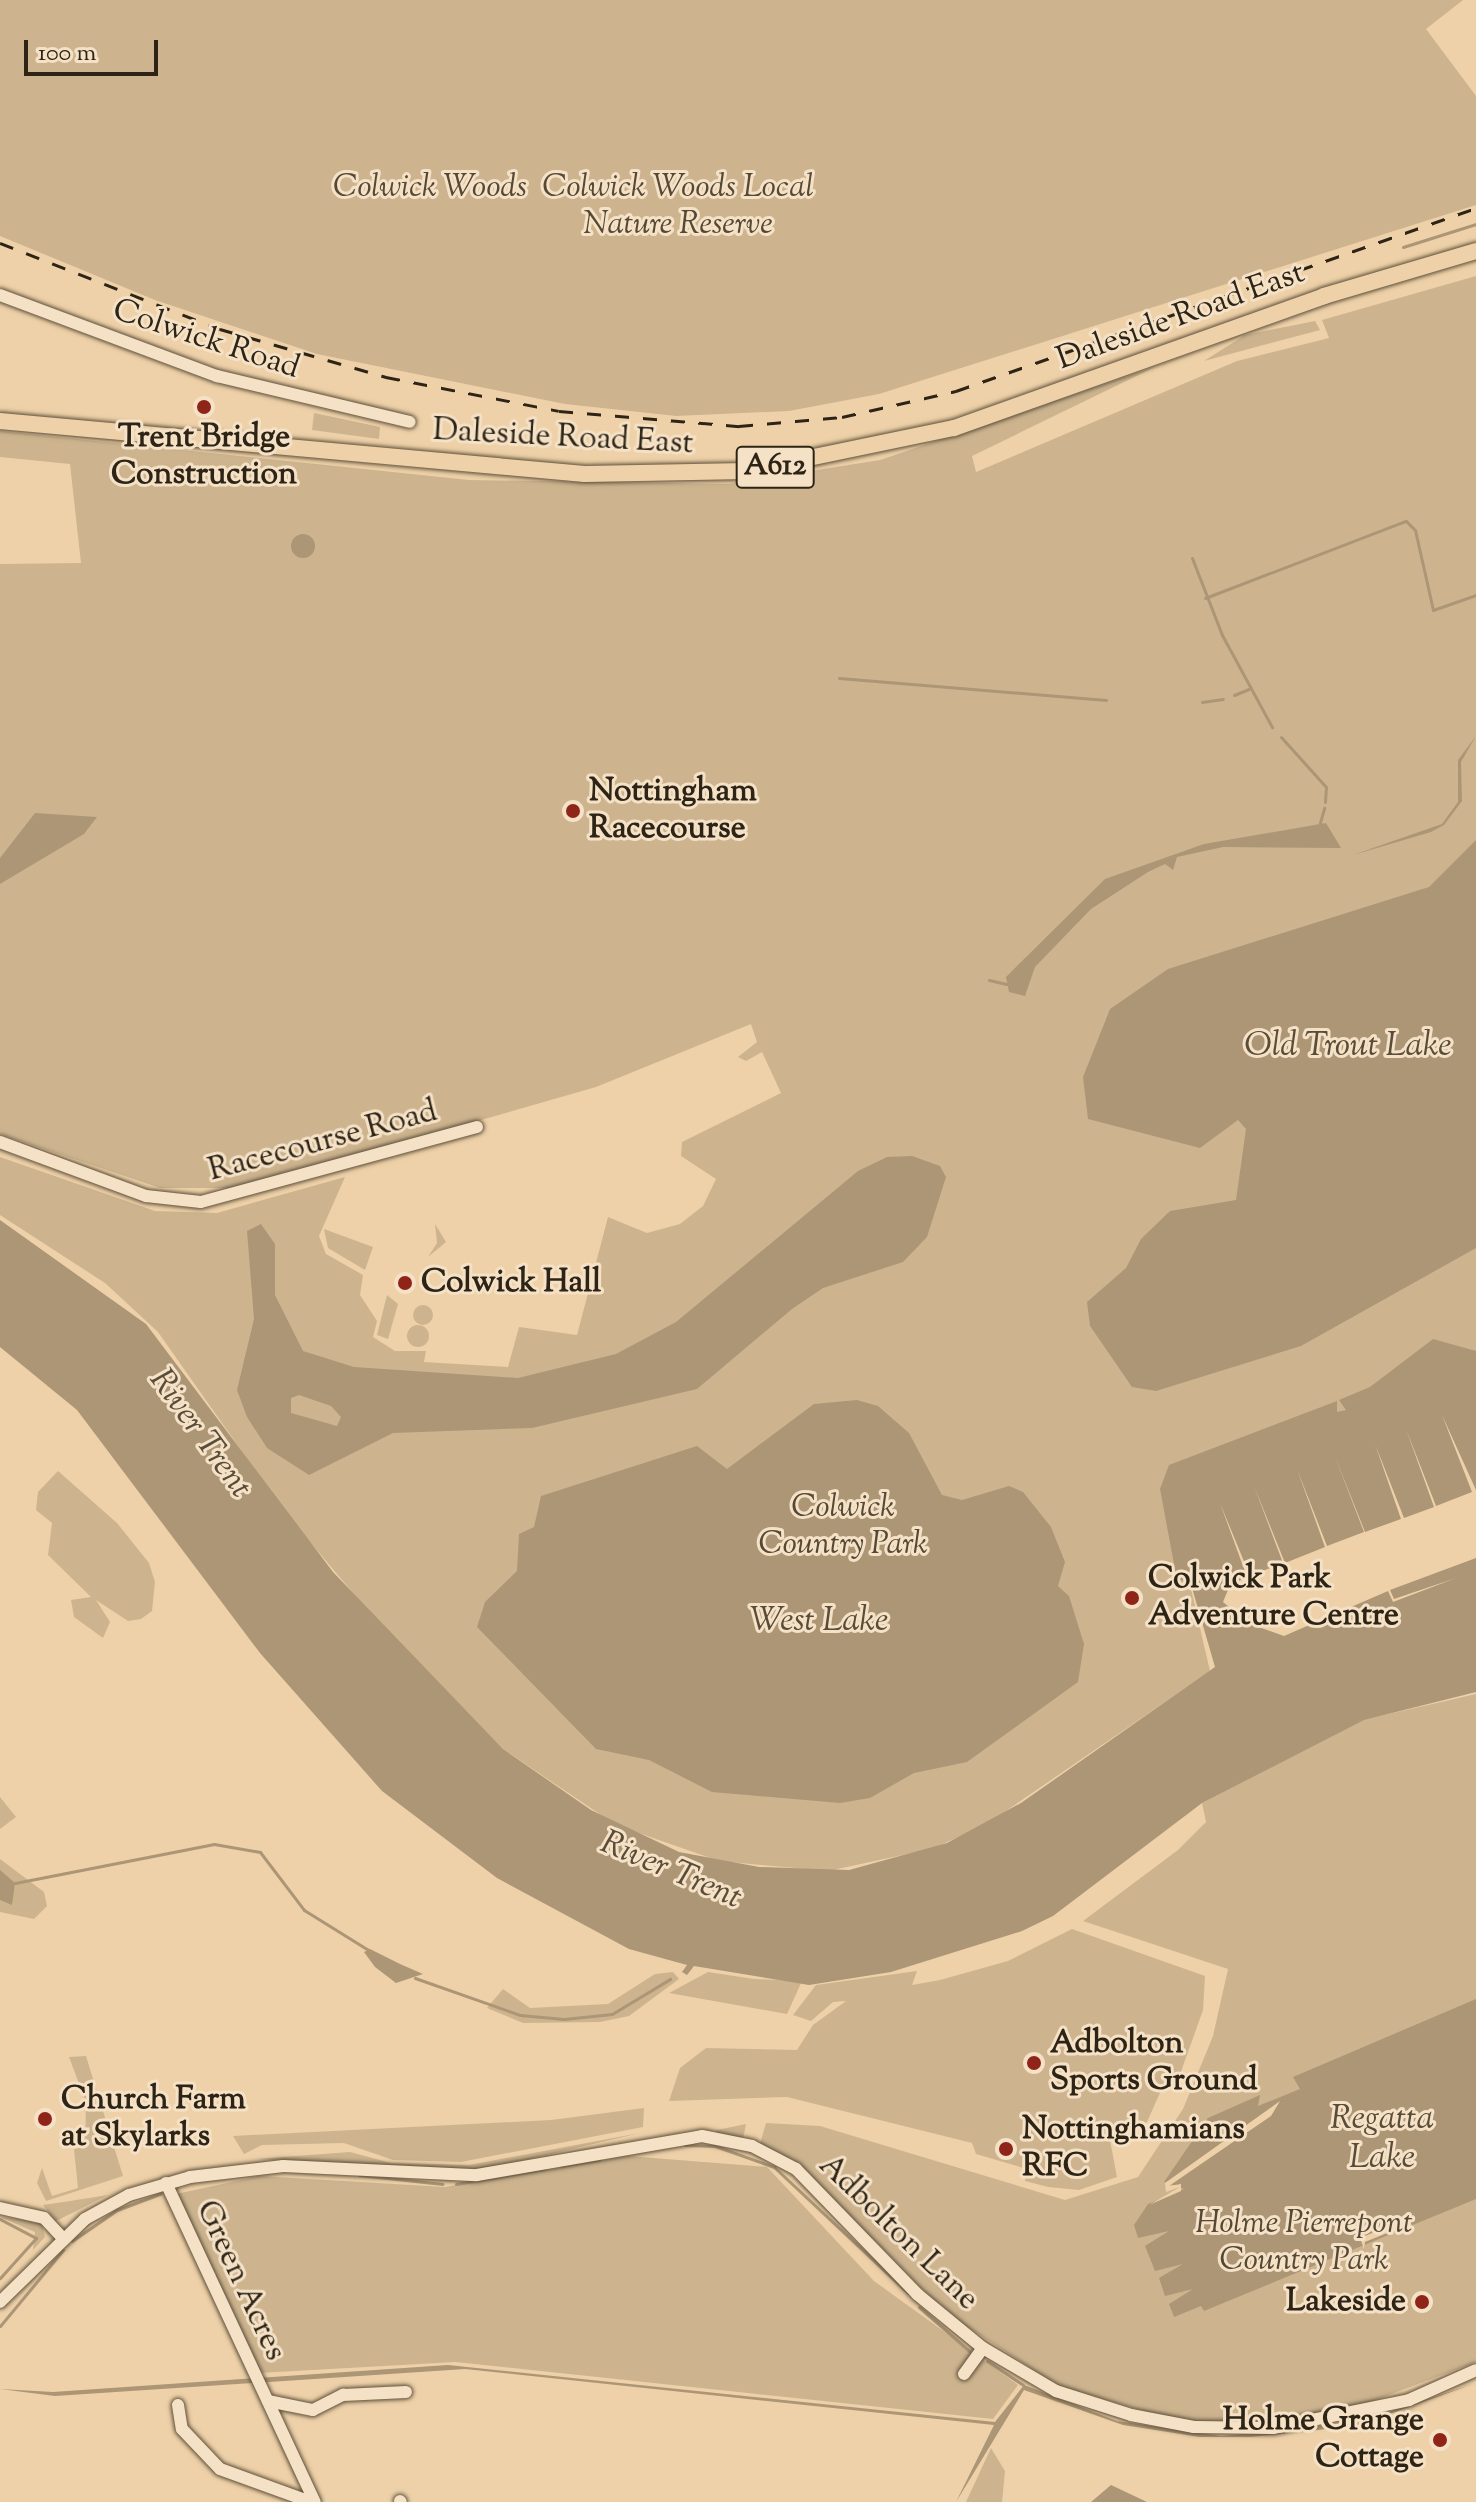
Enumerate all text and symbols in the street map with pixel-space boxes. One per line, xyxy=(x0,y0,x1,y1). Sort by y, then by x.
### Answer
scale bar xyxy=(28,24,162,74)
text: 100 m xyxy=(38,37,96,71)
park label: Colwick Woods xyxy=(333,169,527,207)
park label: Colwick Woods Local Nature Reserve xyxy=(542,170,814,245)
street label: Daleside Road East xyxy=(1052,254,1310,380)
street label: Colwick Road xyxy=(108,292,304,388)
marker: Trent Bridge Construction xyxy=(195,398,213,416)
street label: Daleside Road East xyxy=(432,412,694,464)
place label: Trent Bridge Construction xyxy=(111,420,297,495)
road number: A612 xyxy=(735,441,815,493)
place label: Nottingham Racecourse xyxy=(589,774,757,849)
marker: Nottingham Racecourse xyxy=(564,802,582,820)
water label: Old Trout Lake xyxy=(1244,1027,1452,1067)
street label: Racecourse Road xyxy=(204,1093,442,1191)
place label: Colwick Hall xyxy=(421,1264,601,1302)
marker: Colwick Hall xyxy=(396,1274,414,1292)
water label: River Trent xyxy=(140,1361,260,1507)
park label: Colwick Country Park xyxy=(758,1490,928,1565)
place label: Colwick Park Adventure Centre xyxy=(1148,1561,1399,1636)
marker: Colwick Park Adventure Centre xyxy=(1123,1589,1141,1607)
water label: West Lake xyxy=(750,1602,888,1642)
water label: River Trent xyxy=(594,1823,748,1919)
place label: Adbolton Sports Ground xyxy=(1050,2026,1257,2101)
marker: Adbolton Sports Ground xyxy=(1025,2054,1043,2072)
place label: Church Farm at Skylarks xyxy=(61,2082,246,2157)
water label: Regatta Lake xyxy=(1330,2099,1434,2178)
marker: Church Farm at Skylarks xyxy=(36,2110,54,2128)
place label: Nottinghamians RFC xyxy=(1022,2112,1245,2187)
marker: Nottinghamians RFC xyxy=(997,2140,1015,2158)
street label: Adbolton Lane xyxy=(810,2147,986,2319)
street label: Green Acres xyxy=(186,2195,294,2367)
park label: Holme Pierrepont Country Park xyxy=(1195,2206,1413,2281)
place label: Lakeside xyxy=(1286,2283,1406,2321)
marker: Lakeside xyxy=(1413,2293,1431,2311)
place label: Holme Grange Cottage xyxy=(1223,2403,1424,2478)
marker: Holme Grange Cottage xyxy=(1431,2431,1449,2449)

